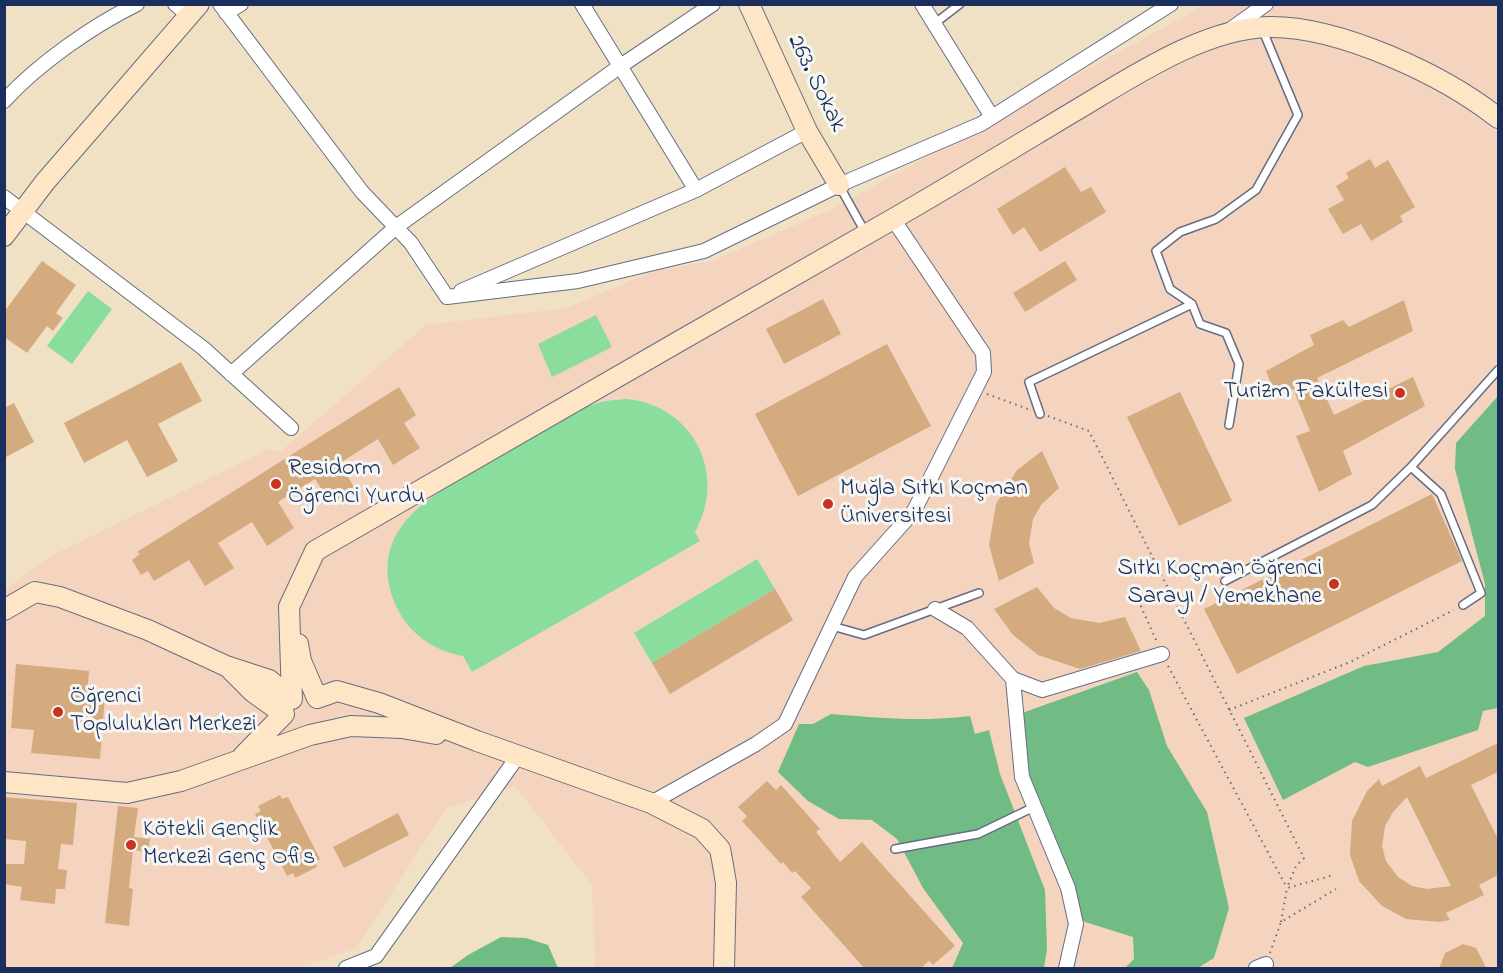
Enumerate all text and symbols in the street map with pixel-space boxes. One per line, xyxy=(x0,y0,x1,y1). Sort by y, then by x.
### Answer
street label: 263. Sokak xyxy=(779,31,851,137)
place label: Turizm Fakültesi xyxy=(1224,379,1388,407)
marker: Turizm Fakültesi xyxy=(1393,386,1407,400)
place label: Residorm Öğrenci Yurdu xyxy=(288,456,425,512)
place label: Muğla Sıtkı Koçman Üniversitesi xyxy=(840,476,1028,532)
marker: Residorm Öğrenci Yurdu xyxy=(269,477,283,491)
marker: Muğla Sıtkı Koçman Üniversitesi xyxy=(821,497,835,511)
place label: Sıtkı Koçman Öğrenci Sarayı / Yemekhane xyxy=(1118,556,1322,612)
marker: Sıtkı Koçman Öğrenci Sarayı / Yemekhane xyxy=(1327,577,1341,591)
place label: Öğrenci Toplulukları Merkezi xyxy=(70,684,257,740)
marker: Öğrenci Toplulukları Merkezi xyxy=(51,705,65,719)
place label: Kötekli Gençlik Merkezi Genç Ofis xyxy=(143,817,315,873)
marker: Kötekli Gençlik Merkezi Genç Ofis xyxy=(124,838,138,852)

